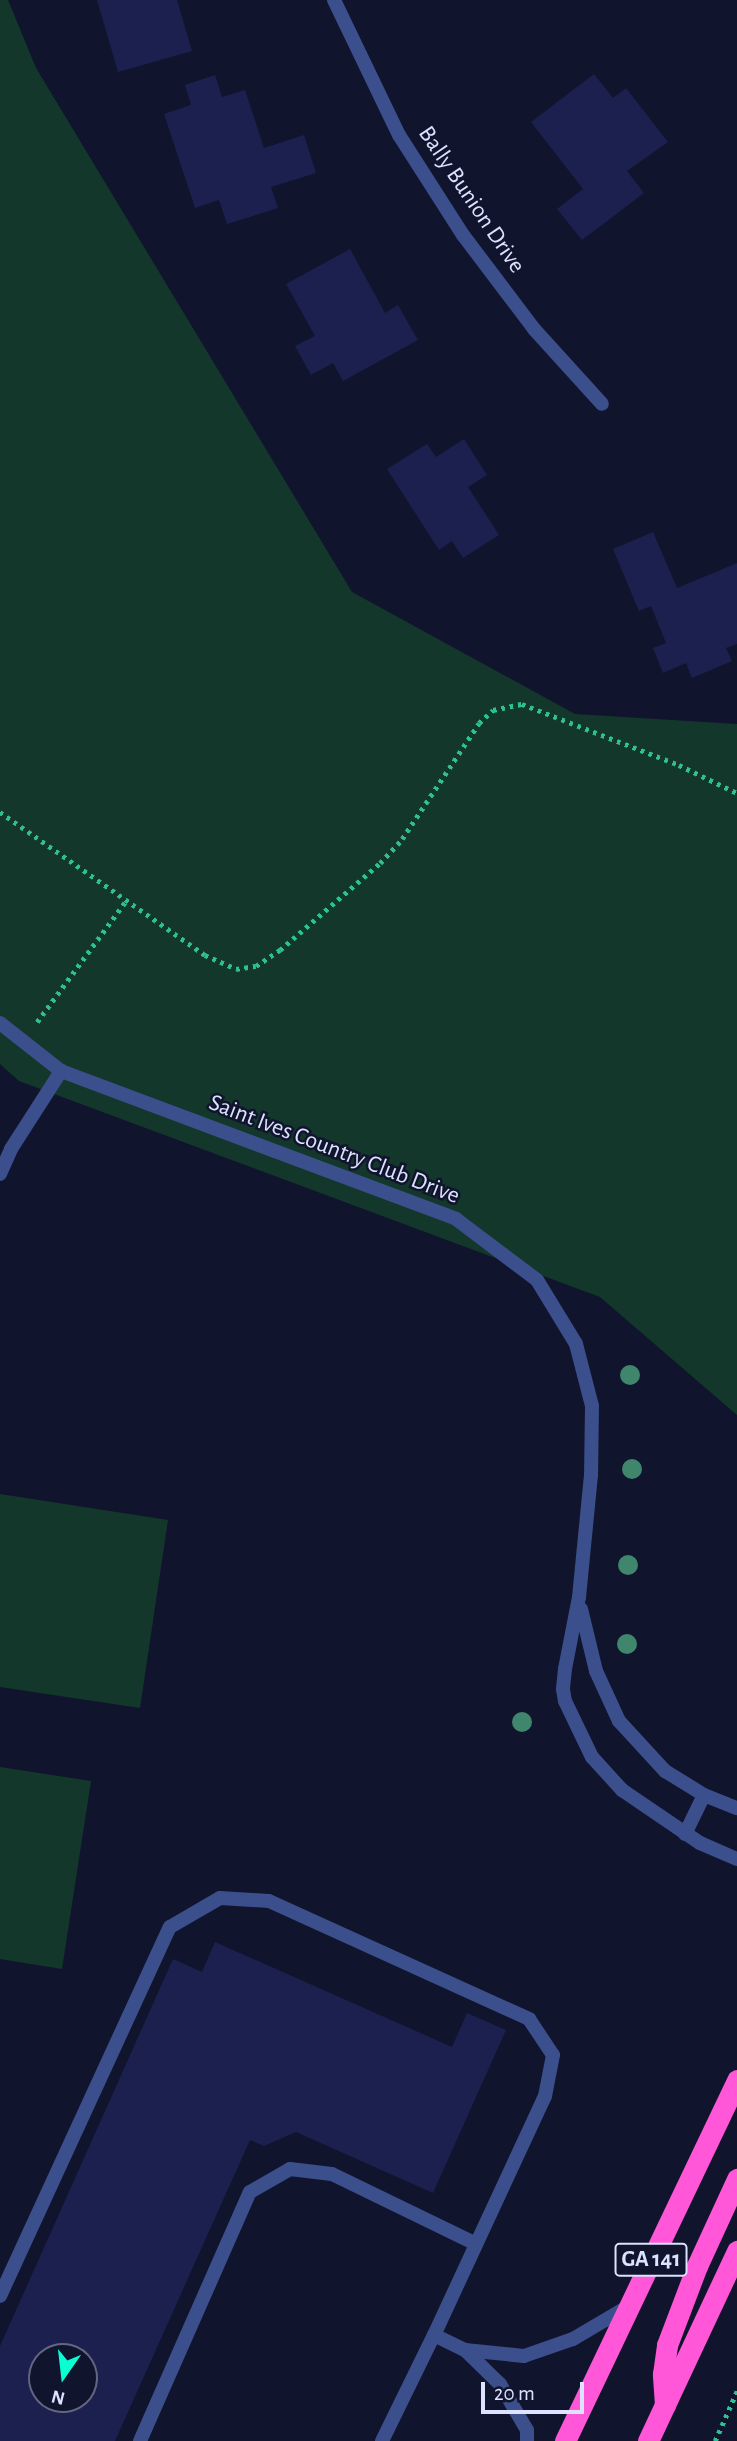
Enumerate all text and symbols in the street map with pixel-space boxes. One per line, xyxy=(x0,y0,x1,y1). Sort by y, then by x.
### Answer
street label: Bally Bunion Drive xyxy=(411,121,531,279)
street label: Saint Ives Country Club Drive xyxy=(205,1089,463,1211)
road number: GA 141 xyxy=(614,2240,688,2280)
north arrow xyxy=(28,2343,98,2413)
scale bar xyxy=(485,2368,588,2412)
text: 20 m xyxy=(494,2383,535,2404)
text: N xyxy=(50,2386,67,2408)

